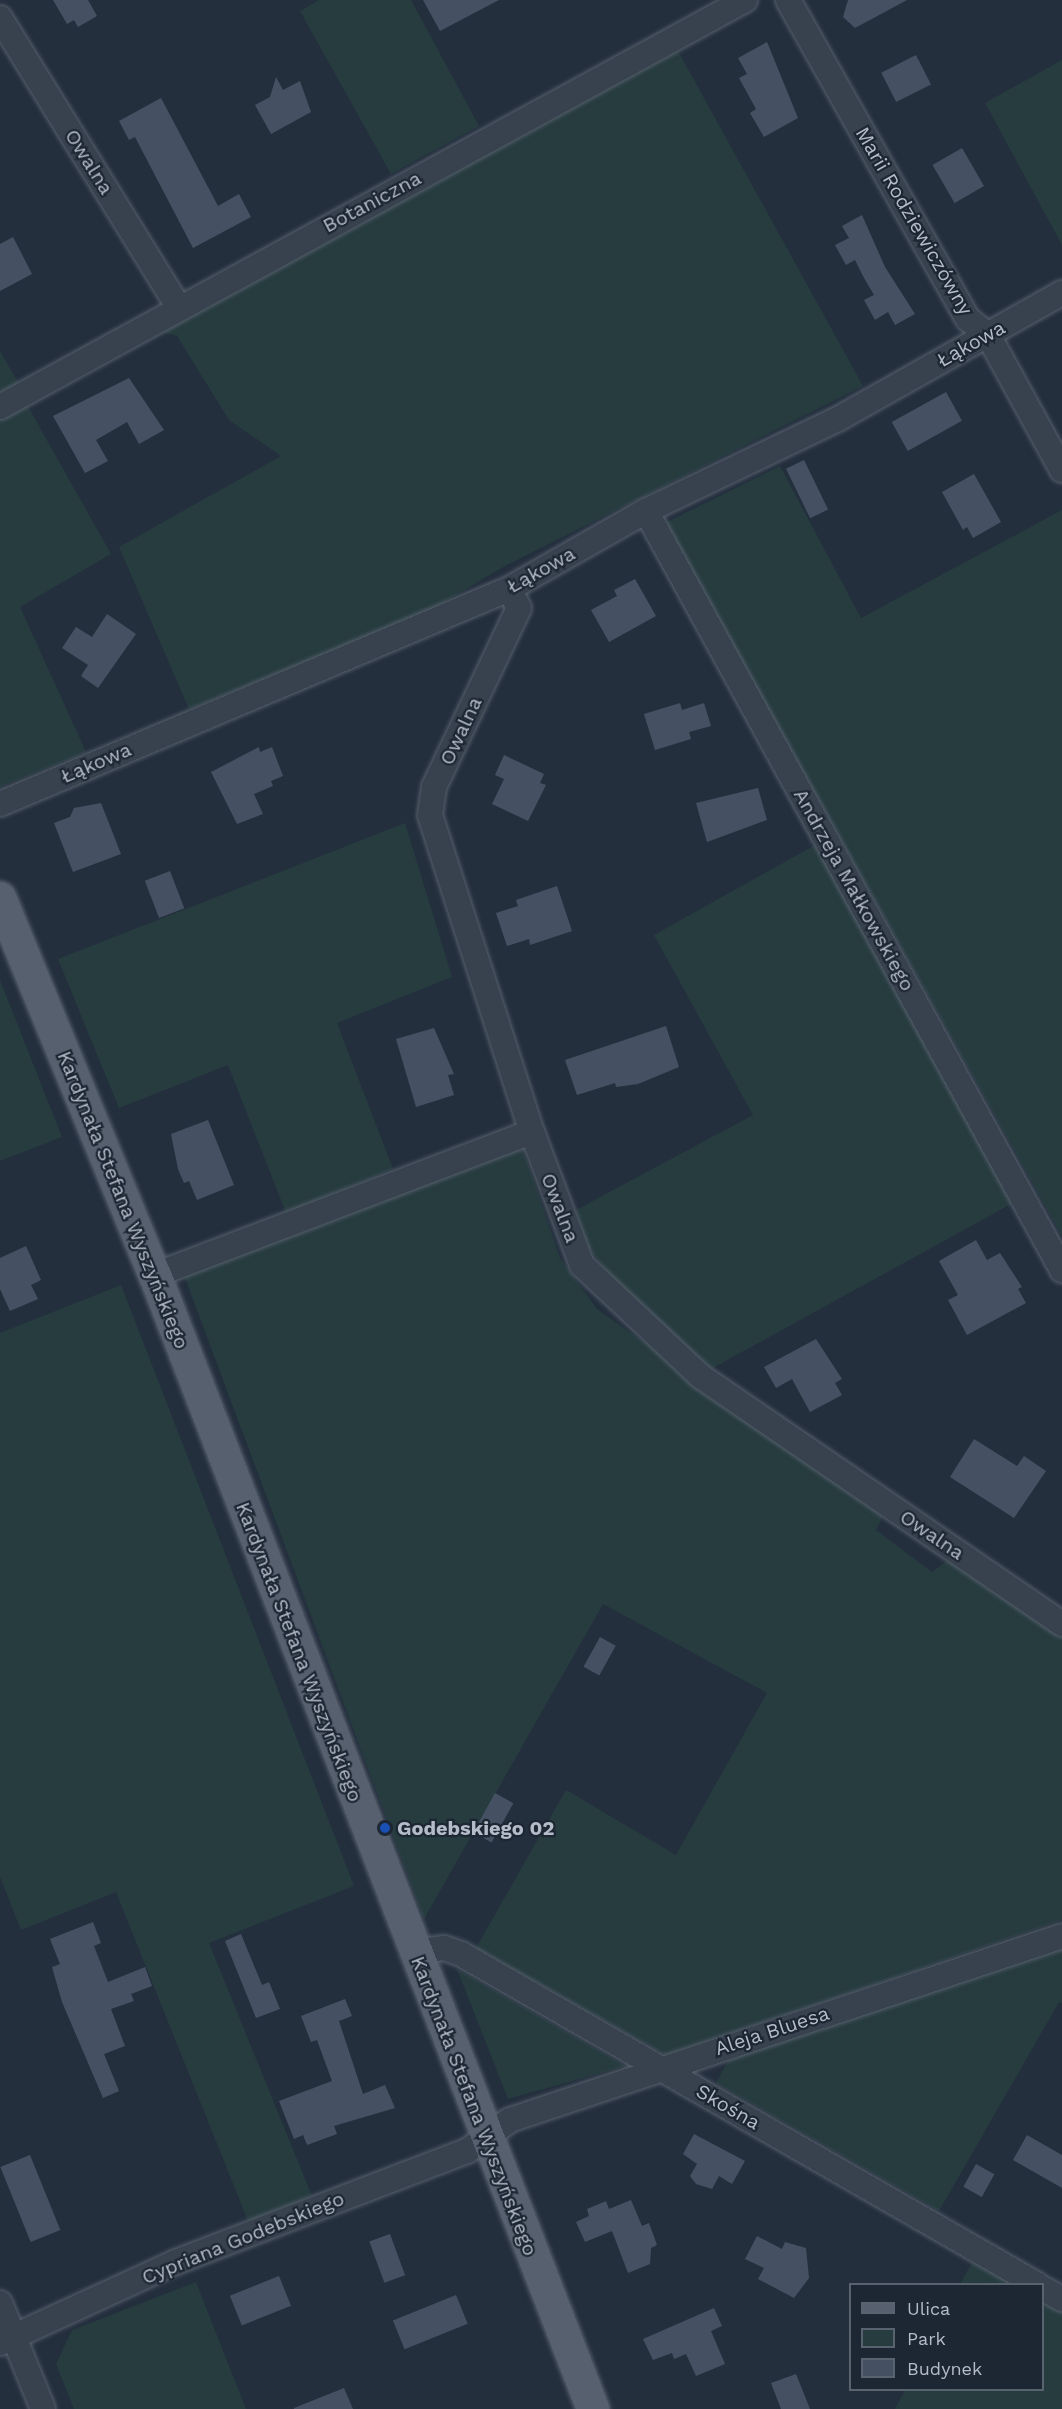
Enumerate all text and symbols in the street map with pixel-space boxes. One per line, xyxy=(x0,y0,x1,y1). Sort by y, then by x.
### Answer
street label: Marii Rodziewiczówny xyxy=(850,123,978,319)
street label: Owalna xyxy=(60,125,118,199)
street label: Botaniczna xyxy=(319,166,425,238)
street label: Łąkowa xyxy=(933,315,1009,373)
street label: Łąkowa xyxy=(503,541,579,599)
street label: Owalna xyxy=(435,693,487,769)
street label: Łąkowa xyxy=(57,737,135,789)
street label: Andrzeja Małkowskiego xyxy=(788,784,920,996)
street label: Kardynała Stefana Wyszyńskiego xyxy=(52,1047,194,1353)
street label: Owalna xyxy=(536,1170,584,1246)
street label: Kardynała Stefana Wyszyńskiego xyxy=(230,1498,368,1806)
street label: Owalna xyxy=(895,1505,969,1565)
place label: Godebskiego 02 xyxy=(397,1816,554,1840)
marker: Godebskiego 02 xyxy=(378,1821,392,1835)
street label: Kardynała Stefana Wyszyńskiego xyxy=(405,1952,543,2260)
street label: Aleja Bluesa xyxy=(712,2001,832,2061)
street label: Skośna xyxy=(692,2079,764,2135)
street label: Cypriana Godebskiego xyxy=(138,2186,348,2290)
legend xyxy=(849,2283,1044,2391)
text: Ulica xyxy=(907,2298,950,2319)
text: Park xyxy=(907,2328,946,2349)
text: Budynek xyxy=(907,2358,982,2379)

